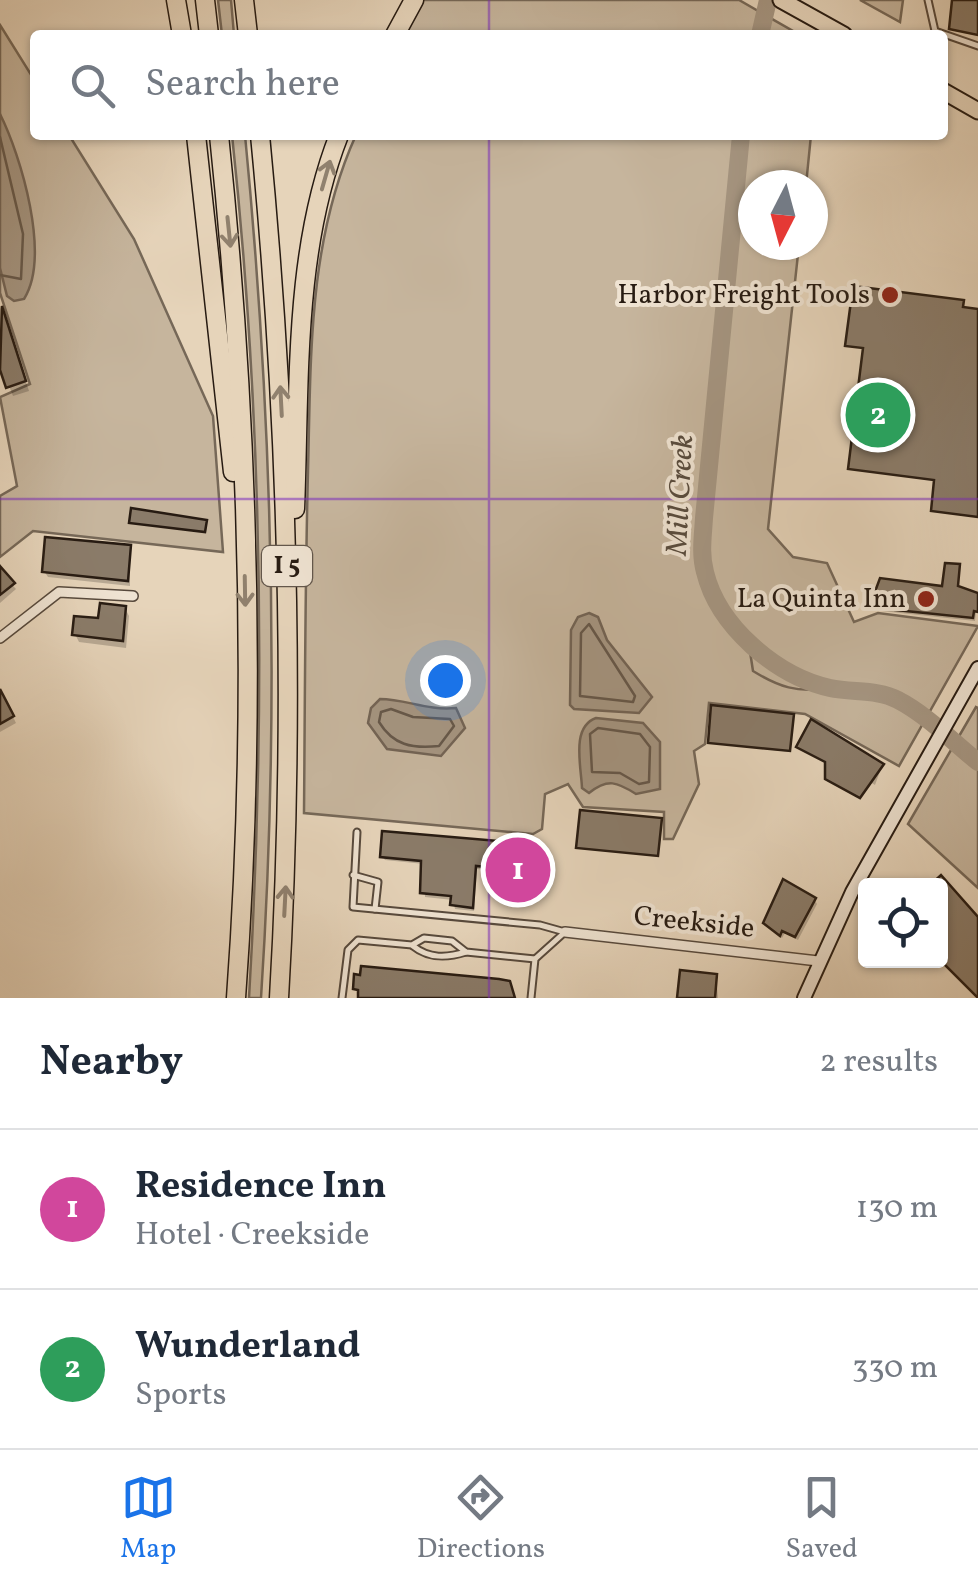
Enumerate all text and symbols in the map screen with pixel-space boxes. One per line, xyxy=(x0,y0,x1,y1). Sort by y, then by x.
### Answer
search box xyxy=(30,30,948,140)
icon: search xyxy=(65,58,120,113)
text: Search here xyxy=(145,59,340,112)
one-way arrow xyxy=(318,159,336,191)
north arrow xyxy=(738,170,828,260)
one-way arrow xyxy=(220,215,239,248)
place label: Harbor Freight Tools xyxy=(618,276,870,315)
marker: Harbor Freight Tools xyxy=(879,284,901,306)
pin: 2 xyxy=(846,378,910,452)
one-way arrow xyxy=(271,385,290,418)
water label: Mill Creek xyxy=(657,434,705,557)
road number: I 5 xyxy=(262,546,312,586)
one-way arrow xyxy=(235,575,254,607)
place label: La Quinta Inn xyxy=(737,580,906,619)
marker: La Quinta Inn xyxy=(915,588,937,610)
your location xyxy=(420,655,471,706)
pin: 1 xyxy=(486,832,550,908)
map controls xyxy=(858,878,948,968)
button: locate xyxy=(858,878,948,968)
one-way arrow xyxy=(275,885,294,917)
street label: Creekside xyxy=(632,897,756,949)
text: Nearby xyxy=(40,1034,183,1093)
text: 2 results xyxy=(820,1041,938,1085)
text: Residence Inn xyxy=(135,1161,387,1214)
text: 1 xyxy=(66,1187,79,1231)
text: 130 m xyxy=(856,1187,938,1231)
text: Hotel · Creekside xyxy=(135,1214,369,1258)
text: Wunderland xyxy=(135,1321,360,1374)
text: 2 xyxy=(64,1347,81,1391)
text: 330 m xyxy=(852,1347,938,1391)
text: Sports xyxy=(135,1374,226,1418)
tab: Map xyxy=(120,1470,176,1569)
tab: Directions xyxy=(417,1470,545,1569)
tab: Saved xyxy=(786,1470,858,1569)

